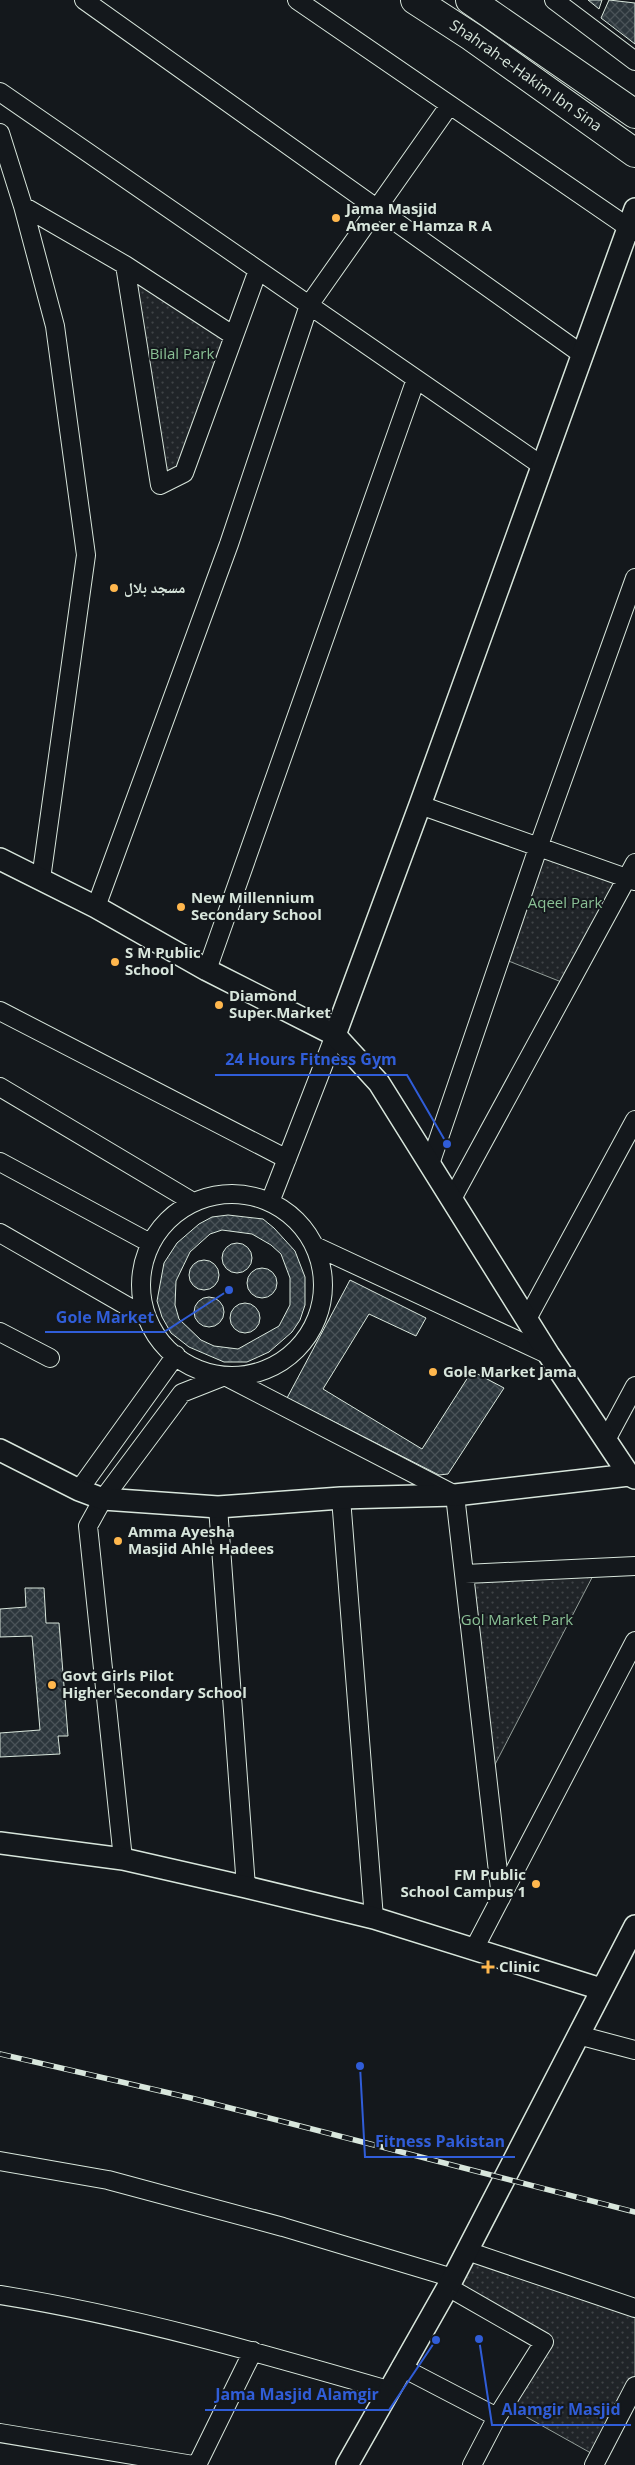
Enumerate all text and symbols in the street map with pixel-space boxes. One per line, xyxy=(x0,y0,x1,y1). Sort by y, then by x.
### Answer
street label: Shahrah-e-Hakim Ibn Sina xyxy=(446,14,606,135)
place label: Jama Masjid Ameer e Hamza R A xyxy=(344,198,493,235)
marker: Jama Masjid Ameer e Hamza R A xyxy=(330,212,342,224)
park label: Bilal Park xyxy=(150,343,214,363)
place label: مسجد بلال xyxy=(124,577,185,597)
marker: مسجد بلال xyxy=(108,582,120,594)
place label: New Millennium Secondary School xyxy=(191,887,322,924)
park label: Aqeel Park xyxy=(528,892,602,912)
marker: New Millennium Secondary School xyxy=(175,901,187,913)
place label: S M Public School xyxy=(125,942,201,979)
marker: S M Public School xyxy=(109,956,121,968)
place label: Diamond Super Market xyxy=(229,985,331,1022)
marker: Diamond Super Market xyxy=(213,999,225,1011)
callout: 24 Hours Fitness Gym xyxy=(215,1044,407,1075)
text: 24 Hours Fitness Gym xyxy=(225,1048,397,1070)
callout: Gole Market xyxy=(45,1301,164,1332)
text: Gole Market xyxy=(56,1306,154,1328)
place label: Gole Market Jama xyxy=(443,1361,577,1381)
marker: Gole Market Jama xyxy=(427,1366,439,1378)
place label: Amma Ayesha Masjid Ahle Hadees xyxy=(128,1521,274,1558)
marker: Amma Ayesha Masjid Ahle Hadees xyxy=(112,1535,124,1547)
park label: Gol Market Park xyxy=(461,1609,573,1629)
place label: Govt Girls Pilot Higher Secondary School xyxy=(62,1665,247,1702)
marker: Govt Girls Pilot Higher Secondary School xyxy=(46,1679,58,1691)
place label: FM Public School Campus 1 xyxy=(400,1864,526,1901)
marker: FM Public School Campus 1 xyxy=(530,1878,542,1890)
place label: Clinic xyxy=(499,1956,540,1976)
marker: Clinic xyxy=(481,1960,495,1974)
callout: Fitness Pakistan xyxy=(365,2126,515,2157)
text: Fitness Pakistan xyxy=(375,2130,505,2152)
callout: Jama Masjid Alamgir xyxy=(205,2379,389,2410)
text: Jama Masjid Alamgir xyxy=(213,2383,379,2405)
callout: Alamgir Masjid xyxy=(492,2394,631,2425)
text: Alamgir Masjid xyxy=(501,2398,621,2420)

